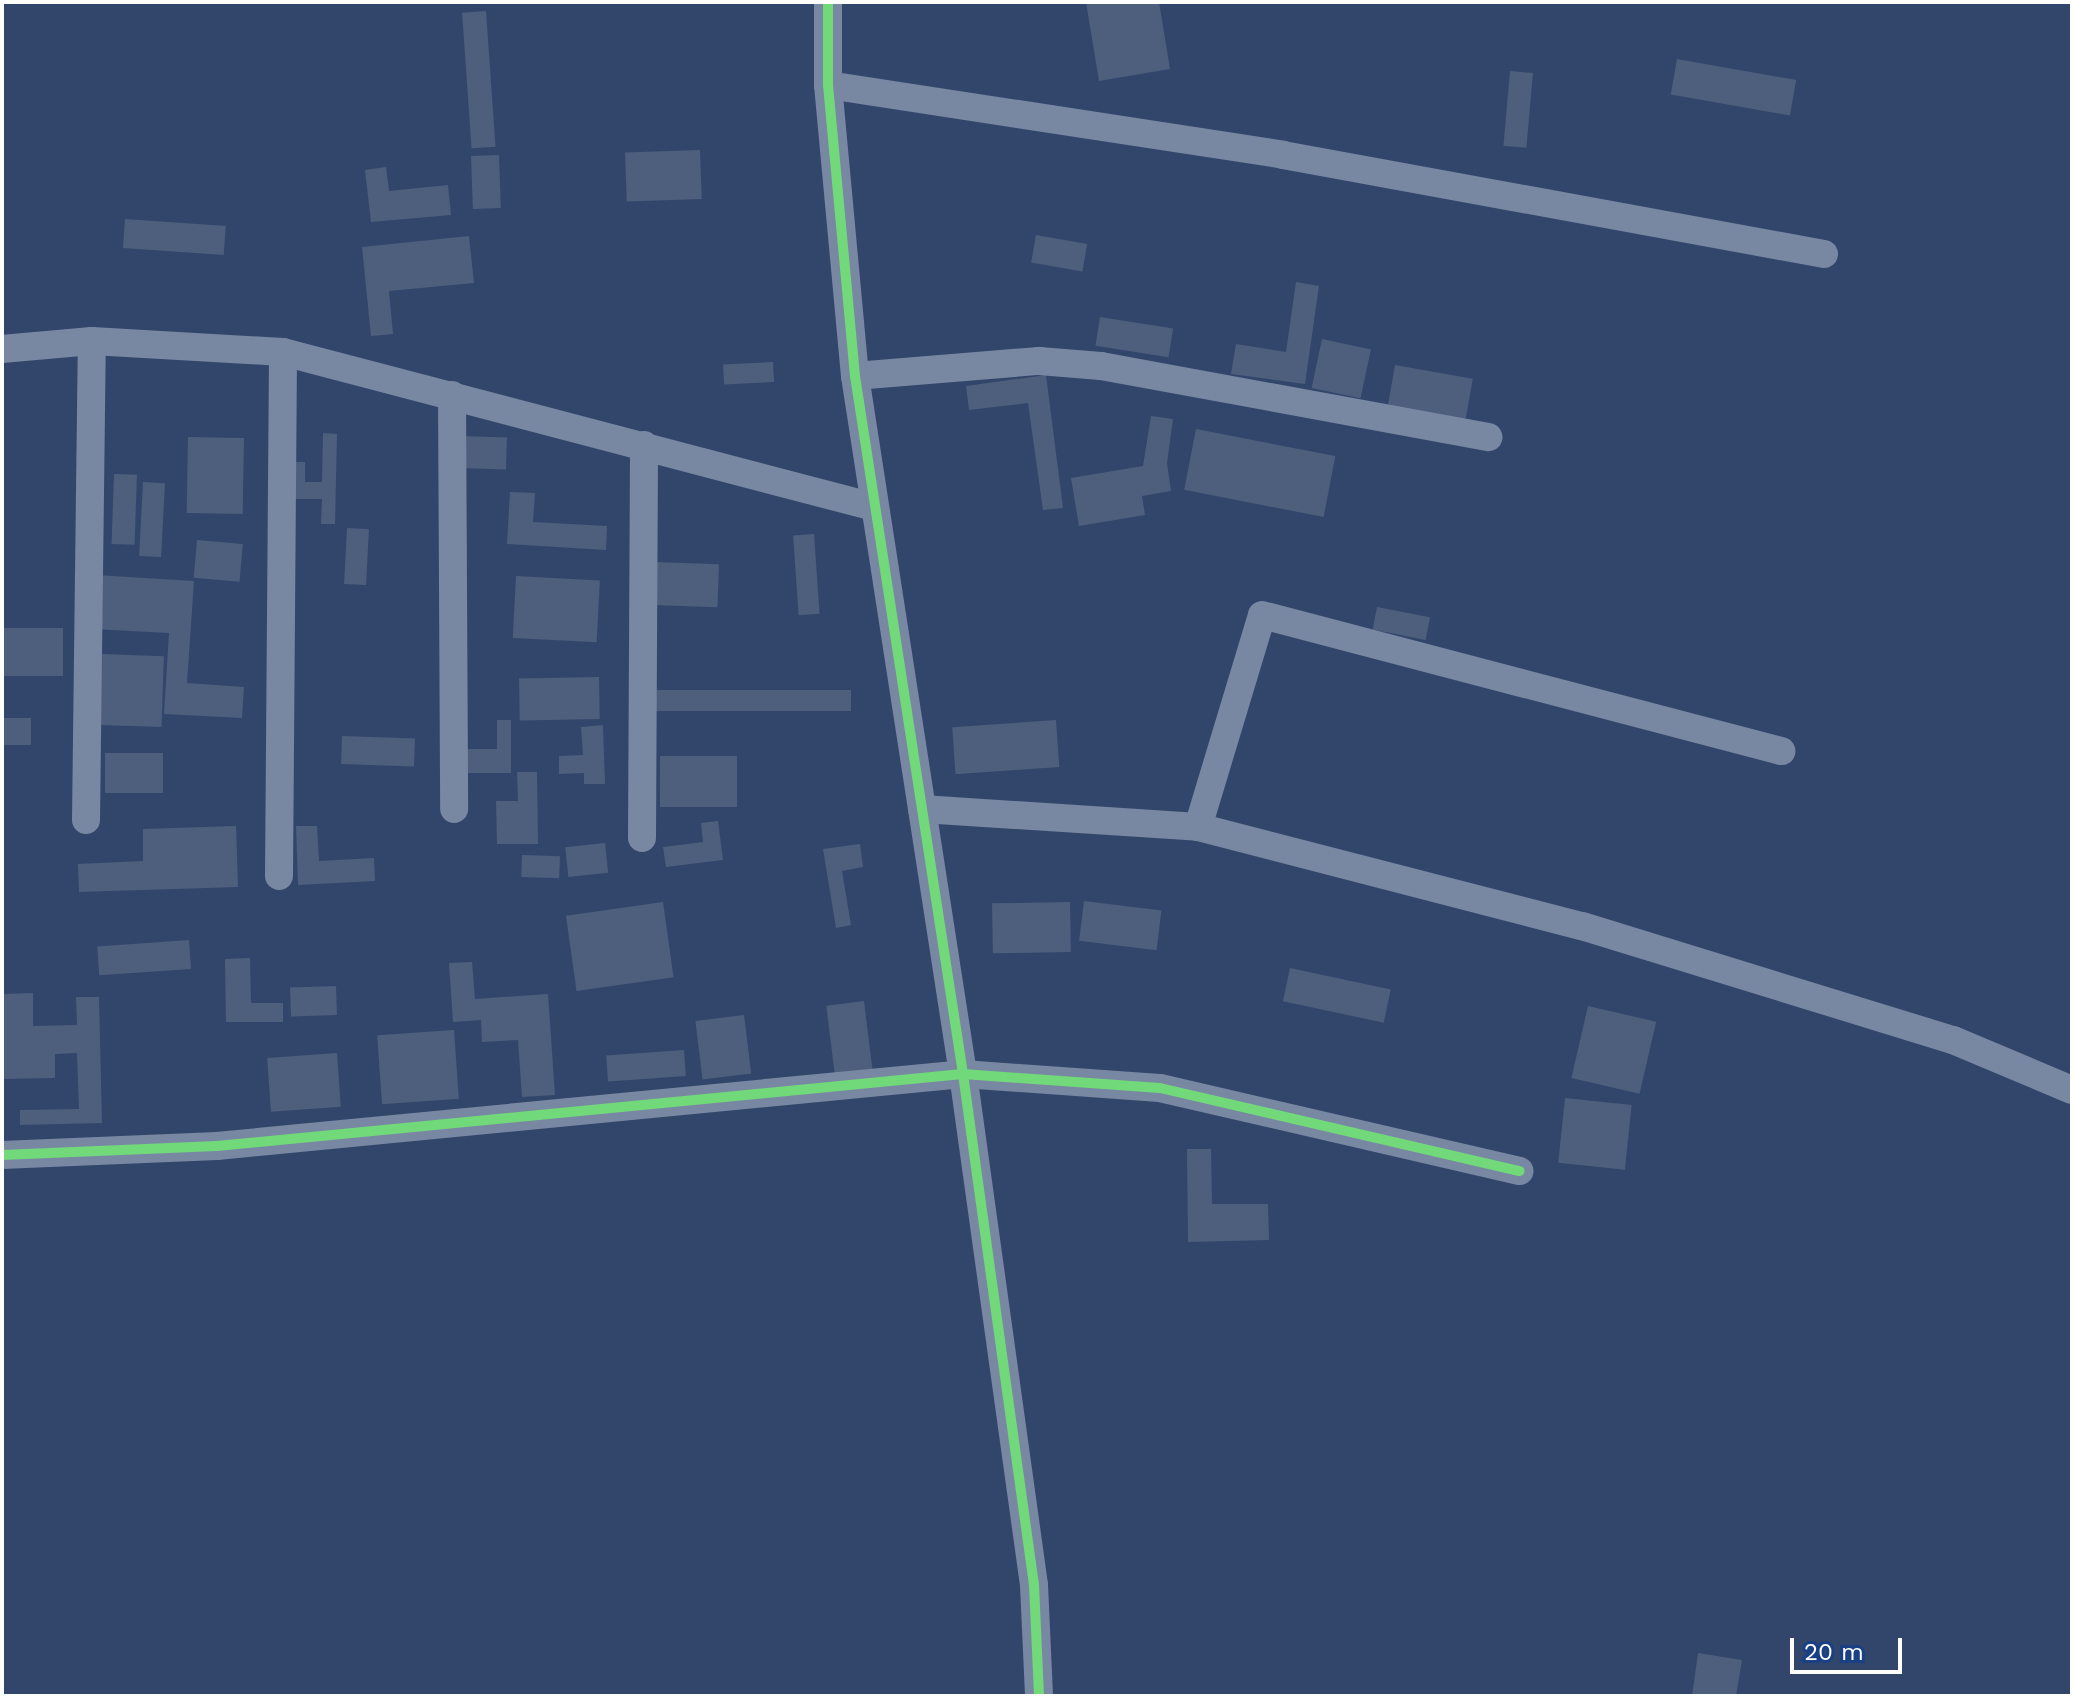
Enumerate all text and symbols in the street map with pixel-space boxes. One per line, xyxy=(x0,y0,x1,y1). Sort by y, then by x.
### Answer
scale bar xyxy=(1794,1622,1906,1672)
text: 20 m xyxy=(1804,1638,1864,1666)

